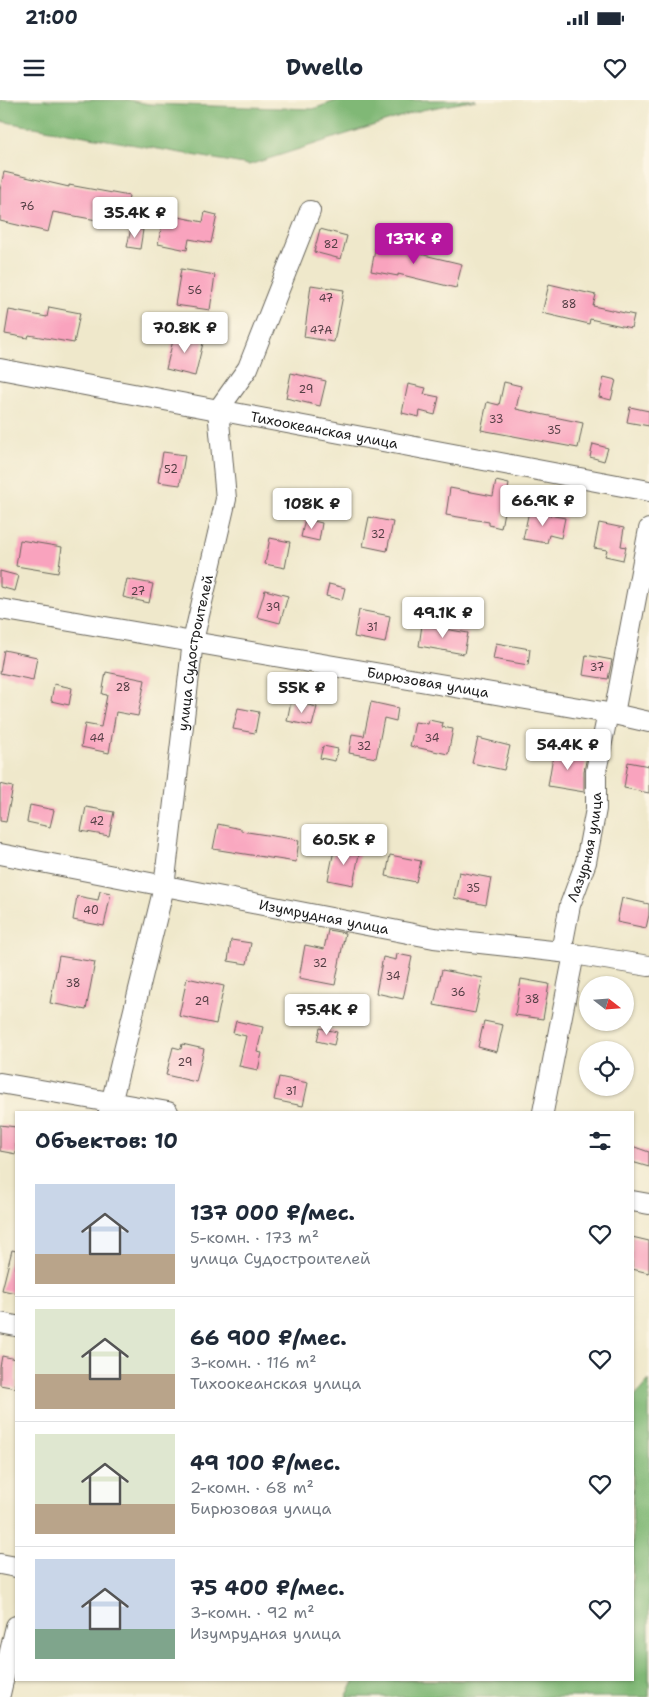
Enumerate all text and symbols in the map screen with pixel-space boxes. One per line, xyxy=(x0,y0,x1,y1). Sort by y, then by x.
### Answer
text: 21:00 xyxy=(25,5,78,30)
text: Dwello xyxy=(286,53,363,82)
icon: menu xyxy=(20,54,48,82)
icon: heart xyxy=(601,54,629,82)
pin: 35.4K ₽ xyxy=(89,196,181,239)
house number: 76 xyxy=(20,199,34,214)
text: 35.4K ₽ xyxy=(104,202,166,223)
pin: 137K ₽ xyxy=(373,222,455,265)
text: 137K ₽ xyxy=(386,228,442,249)
house number: 82 xyxy=(324,237,338,252)
house number: 56 xyxy=(188,283,202,298)
house number: 47 xyxy=(319,291,334,306)
house number: 88 xyxy=(561,297,577,312)
pin: 70.8K ₽ xyxy=(139,312,231,354)
text: 70.8K ₽ xyxy=(153,317,217,338)
house number: 47А xyxy=(310,323,332,338)
house number: 29 xyxy=(299,382,313,397)
street label: Тихоокеанская улица xyxy=(249,407,400,453)
house number: 33 xyxy=(489,412,503,427)
house number: 35 xyxy=(547,423,561,438)
house number: 52 xyxy=(164,462,178,477)
pin: 66.9K ₽ xyxy=(497,484,589,527)
pin: 108K ₽ xyxy=(271,488,353,530)
text: 66.9K ₽ xyxy=(511,490,575,511)
text: 108K ₽ xyxy=(284,493,340,514)
house number: 32 xyxy=(371,527,385,542)
street label: улица Судостроителей xyxy=(173,573,217,732)
house number: 27 xyxy=(131,584,146,599)
pin: 49.1K ₽ xyxy=(397,596,489,639)
house number: 39 xyxy=(266,600,280,615)
text: 49.1K ₽ xyxy=(413,602,473,623)
house number: 31 xyxy=(366,620,378,635)
house number: 37 xyxy=(590,660,605,675)
street label: Бирюзовая улица xyxy=(365,663,491,702)
pin: 55K ₽ xyxy=(267,672,337,714)
text: 55K ₽ xyxy=(278,677,326,698)
house number: 28 xyxy=(115,680,131,695)
pin: 54.4K ₽ xyxy=(522,728,614,771)
house number: 44 xyxy=(89,731,105,746)
house number: 34 xyxy=(425,731,440,746)
text: 54.4K ₽ xyxy=(537,734,599,755)
house number: 32 xyxy=(357,739,371,754)
street label: Лазурная улица xyxy=(563,792,605,905)
house number: 42 xyxy=(90,814,104,829)
pin: 60.5K ₽ xyxy=(298,824,390,866)
text: 60.5K ₽ xyxy=(312,829,376,850)
house number: 35 xyxy=(466,881,480,896)
street label: Изумрудная улица xyxy=(257,895,391,938)
house number: 40 xyxy=(83,903,99,918)
house number: 32 xyxy=(313,956,327,971)
house number: 34 xyxy=(386,969,401,984)
house number: 38 xyxy=(65,976,81,991)
north arrow xyxy=(579,976,634,1031)
map controls xyxy=(579,976,634,1096)
house number: 36 xyxy=(450,985,466,1000)
house number: 38 xyxy=(524,992,540,1007)
house number: 29 xyxy=(195,994,209,1009)
pin: 75.4K ₽ xyxy=(281,994,373,1036)
text: 75.4K ₽ xyxy=(296,999,358,1020)
button: locate xyxy=(579,1041,634,1096)
house number: 29 xyxy=(178,1055,192,1070)
house number: 31 xyxy=(285,1084,297,1099)
text: Объектов: 10 xyxy=(35,1127,178,1155)
icon: filters xyxy=(586,1127,614,1155)
text: 137 000 ₽/мес. xyxy=(190,1199,355,1227)
icon: home xyxy=(75,1204,135,1264)
icon: heart xyxy=(586,1220,614,1248)
text: 5-комн. · 173 m² xyxy=(190,1227,319,1248)
text: улица Судостроителей xyxy=(190,1248,371,1269)
text: 66 900 ₽/мес. xyxy=(190,1324,347,1352)
icon: home xyxy=(75,1329,135,1389)
icon: heart xyxy=(586,1345,614,1373)
text: 3-комн. · 116 m² xyxy=(190,1352,317,1373)
text: Тихоокеанская улица xyxy=(190,1373,361,1394)
text: 49 100 ₽/мес. xyxy=(190,1449,341,1477)
icon: home xyxy=(75,1454,135,1514)
icon: heart xyxy=(586,1470,614,1498)
text: 2-комн. · 68 m² xyxy=(190,1477,314,1498)
text: Бирюзовая улица xyxy=(190,1498,331,1519)
text: 75 400 ₽/мес. xyxy=(190,1574,345,1602)
icon: home xyxy=(75,1579,135,1639)
icon: heart xyxy=(586,1595,614,1623)
text: 3-комн. · 92 m² xyxy=(190,1602,315,1623)
text: Изумрудная улица xyxy=(190,1623,341,1644)

